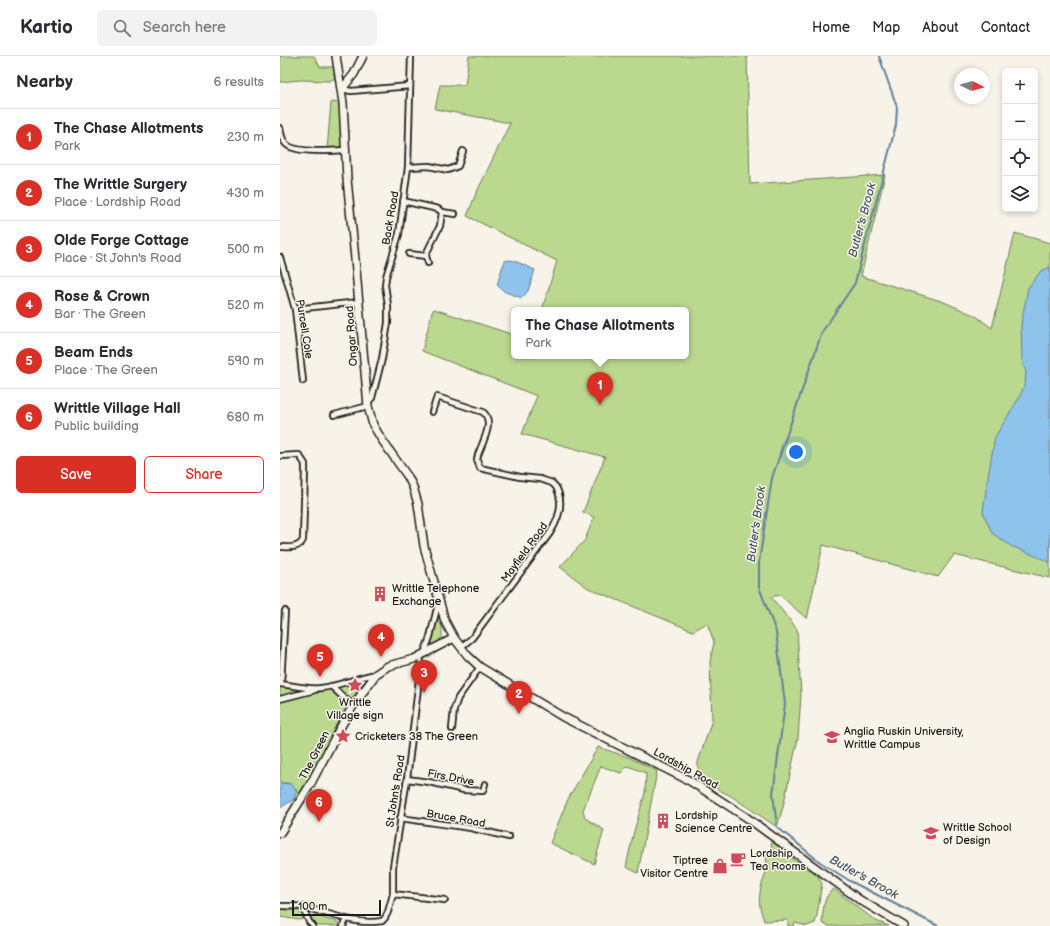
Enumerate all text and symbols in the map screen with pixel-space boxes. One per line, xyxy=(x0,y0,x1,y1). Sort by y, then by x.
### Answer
search box xyxy=(97,10,377,46)
text: Kartio xyxy=(20,16,73,39)
icon: search xyxy=(111,17,133,39)
text: Search here xyxy=(143,18,226,37)
text: Home xyxy=(812,19,850,36)
text: Map xyxy=(872,19,900,36)
text: About xyxy=(922,19,959,36)
text: Contact xyxy=(981,19,1030,36)
north arrow xyxy=(954,68,990,104)
map controls xyxy=(1002,68,1038,212)
button: + xyxy=(1002,68,1038,104)
text: Nearby xyxy=(16,72,73,92)
text: 6 results xyxy=(214,74,264,90)
button: − xyxy=(1002,104,1038,140)
text: The Chase Allotments xyxy=(54,119,203,138)
text: 1 xyxy=(26,129,32,145)
text: 230 m xyxy=(227,129,264,145)
text: Park xyxy=(54,138,80,154)
button: locate xyxy=(1002,140,1038,176)
text: The Writtle Surgery xyxy=(54,175,187,194)
button: layers xyxy=(1002,176,1038,212)
water label: Butler's Brook xyxy=(845,180,880,259)
text: 2 xyxy=(25,185,33,201)
text: 430 m xyxy=(226,185,264,201)
street label: Back Road xyxy=(379,190,402,246)
text: Place · Lordship Road xyxy=(54,194,181,210)
text: Olde Forge Cottage xyxy=(54,231,189,250)
text: 3 xyxy=(25,241,33,257)
text: 500 m xyxy=(227,241,264,257)
text: Place · St John's Road xyxy=(54,250,181,266)
text: Rose & Crown xyxy=(54,287,150,306)
text: 4 xyxy=(25,297,33,313)
text: 520 m xyxy=(227,297,264,313)
street label: Purcell Cole xyxy=(293,298,316,360)
street label: Ongar Road xyxy=(343,305,360,367)
text: Bar · The Green xyxy=(54,306,146,322)
popup xyxy=(511,307,689,359)
text: The Chase Allotments xyxy=(525,316,675,335)
text: Park xyxy=(525,335,551,351)
text: Beam Ends xyxy=(54,343,133,362)
text: 5 xyxy=(25,353,33,369)
text: 590 m xyxy=(227,353,264,369)
text: Place · The Green xyxy=(54,362,158,378)
pin: 1 xyxy=(587,372,613,405)
text: Writtle Village Hall xyxy=(54,399,181,418)
text: 6 xyxy=(25,409,33,425)
text: 680 m xyxy=(227,409,264,425)
text: Public building xyxy=(54,418,139,434)
your location xyxy=(786,442,806,462)
button: Save xyxy=(16,456,136,493)
button: Share xyxy=(144,456,264,493)
water label: Butler's Brook xyxy=(744,484,769,563)
street label: Mayfield Road xyxy=(498,520,550,585)
place label: Writtle Telephone Exchange xyxy=(392,582,480,608)
building icon: Writtle Telephone Exchange xyxy=(371,585,389,603)
pin: 4 xyxy=(368,624,394,657)
pin: 5 xyxy=(307,644,333,677)
pin: 3 xyxy=(411,660,437,693)
place icon: Writtle Village sign xyxy=(346,676,364,694)
pin: 2 xyxy=(506,681,532,714)
place label: Writtle Village sign xyxy=(327,696,383,722)
place label: Anglia Ruskin University, Writtle Campus xyxy=(844,725,964,751)
place icon: Cricketers 38 The Green xyxy=(334,727,352,745)
school or university icon: Anglia Ruskin University, Writtle Campus xyxy=(823,728,841,746)
street label: The Green xyxy=(297,729,332,782)
place label: Cricketers 38 The Green xyxy=(355,730,478,743)
street label: Lordship Road xyxy=(651,745,721,792)
street label: St John's Road xyxy=(383,754,408,828)
street label: Firs Drive xyxy=(426,767,476,788)
pin: 6 xyxy=(306,789,332,822)
street label: Bruce Road xyxy=(425,807,486,830)
place label: Lordship Science Centre xyxy=(675,809,753,835)
building icon: Lordship Science Centre xyxy=(654,812,672,830)
place label: Writtle School of Design xyxy=(943,821,1012,847)
school or university icon: Writtle School of Design xyxy=(922,824,940,842)
place label: Lordship Tea Rooms xyxy=(750,847,807,873)
cafe icon: Lordship Tea Rooms xyxy=(729,850,747,868)
water label: Butler's Brook xyxy=(827,852,902,903)
place label: Tiptree Visitor Centre xyxy=(640,854,708,880)
shop icon: Tiptree Visitor Centre xyxy=(711,857,729,875)
scale bar xyxy=(292,898,381,917)
text: 100 m xyxy=(298,900,327,913)

